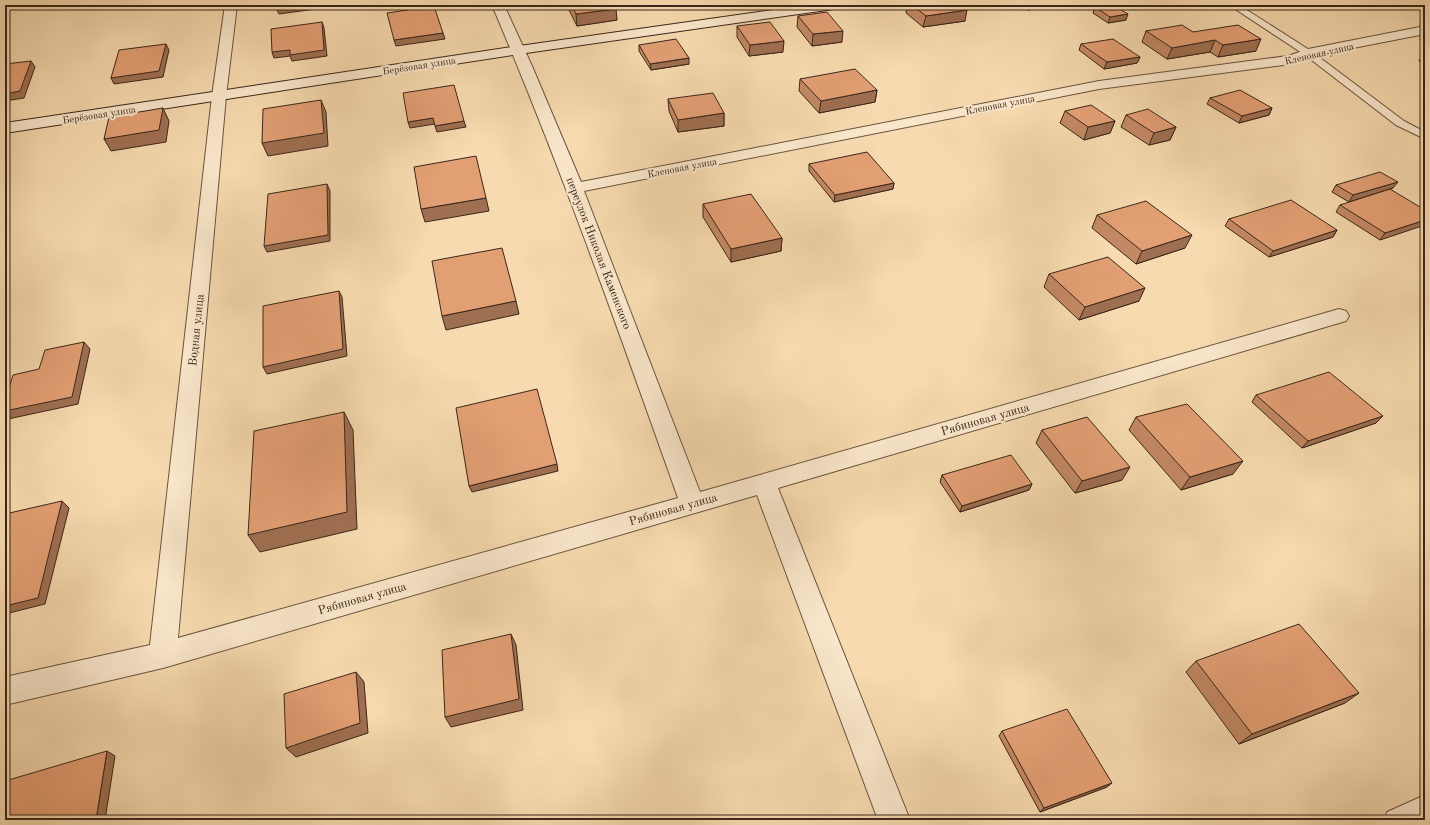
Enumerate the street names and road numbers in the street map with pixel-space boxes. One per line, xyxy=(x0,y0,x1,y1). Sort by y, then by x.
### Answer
street label: Кленовая улица xyxy=(1284,41,1355,67)
street label: Берёзовая улица xyxy=(382,55,457,77)
street label: Кленовая улица xyxy=(965,93,1036,117)
street label: Берёзовая улица xyxy=(62,104,137,126)
street label: Кленовая улица xyxy=(647,156,718,180)
street label: переулок Николая Каменского xyxy=(563,176,633,331)
street label: Водная улица xyxy=(187,293,207,367)
street label: Рябиновая улица xyxy=(940,402,1031,438)
street label: Рябиновая улица xyxy=(628,492,719,528)
street label: Рябиновая улица xyxy=(317,581,408,617)

